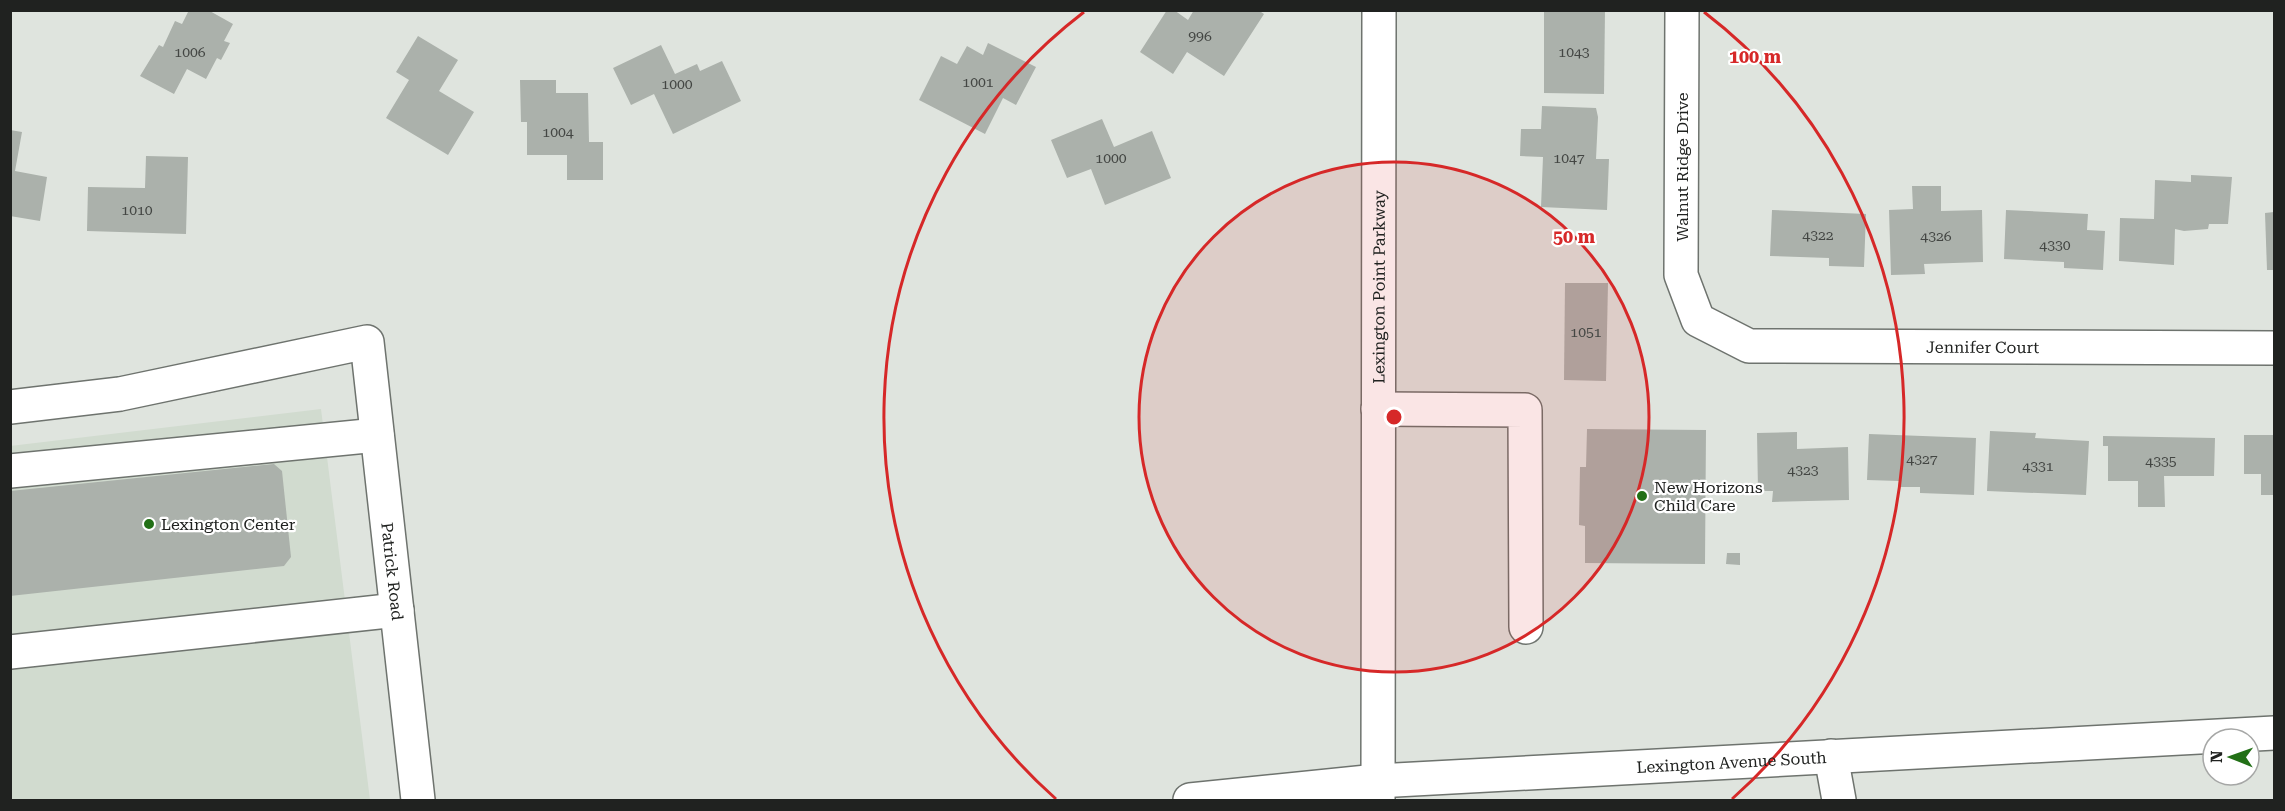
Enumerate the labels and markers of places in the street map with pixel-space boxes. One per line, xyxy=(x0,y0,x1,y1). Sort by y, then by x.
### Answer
centre of rings xyxy=(1384,407,1404,427)
place label: New Horizons Child Care xyxy=(1654,478,1763,515)
marker: New Horizons Child Care xyxy=(1635,489,1649,503)
place label: Lexington Center xyxy=(161,515,296,534)
marker: Lexington Center xyxy=(142,517,156,531)

